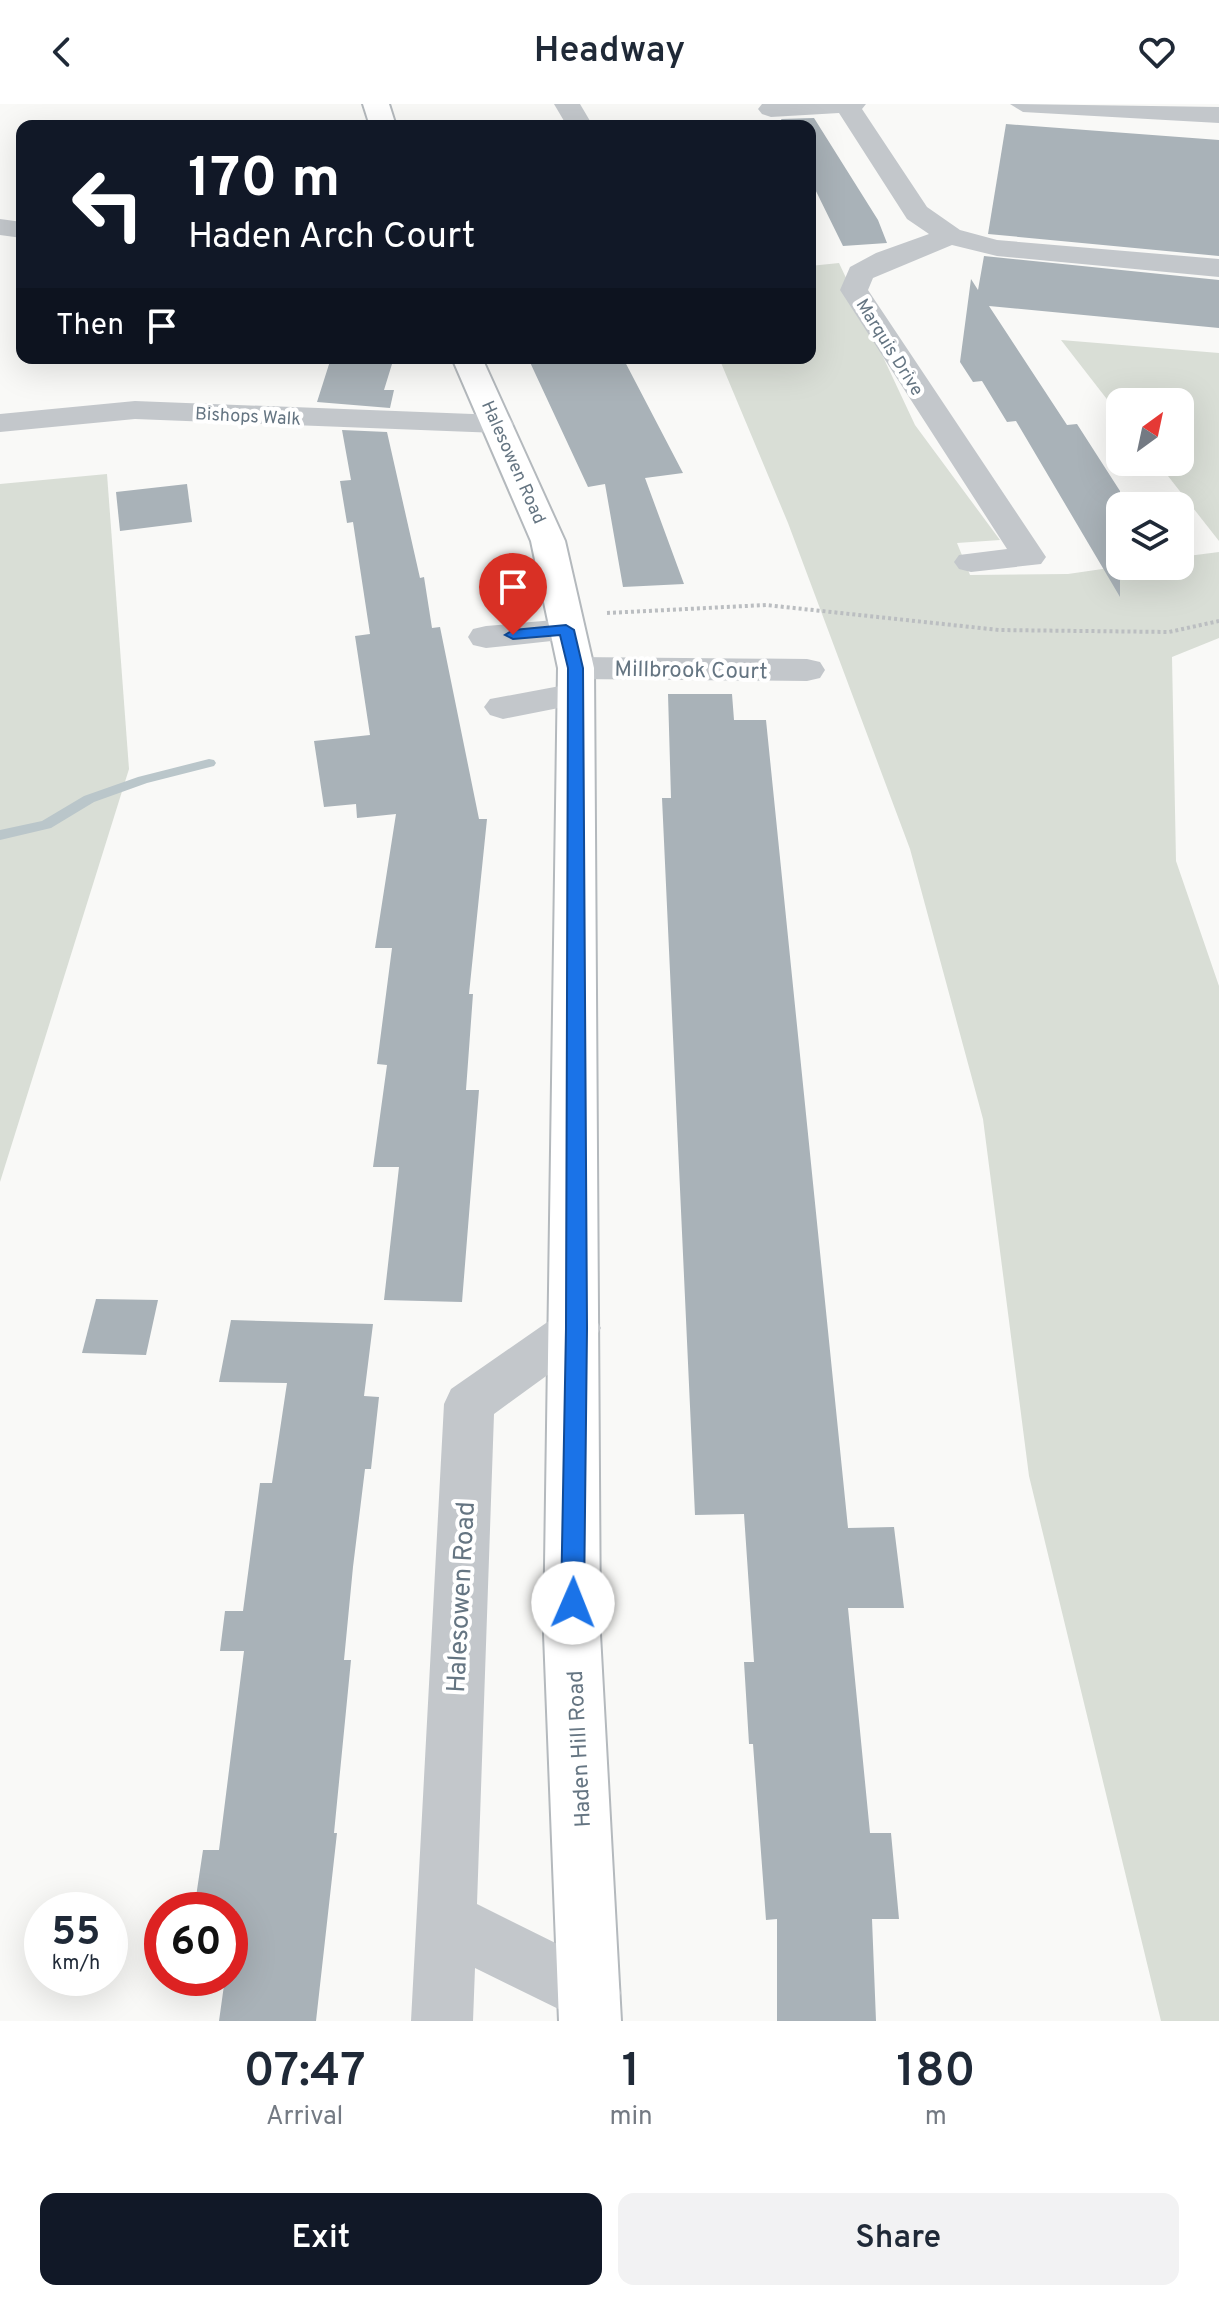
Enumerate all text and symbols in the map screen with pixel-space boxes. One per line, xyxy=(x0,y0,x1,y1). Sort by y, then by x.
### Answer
text: Headway xyxy=(534,29,685,75)
icon: back xyxy=(40,30,84,74)
icon: heart xyxy=(1135,30,1179,74)
text: 170 m xyxy=(188,146,340,216)
icon: left xyxy=(56,152,160,256)
text: Haden Arch Court xyxy=(188,215,475,261)
street label: Marquis Drive xyxy=(850,295,928,401)
icon: arrive xyxy=(140,304,184,348)
text: Then xyxy=(56,308,124,345)
north arrow xyxy=(1106,388,1194,476)
map controls xyxy=(1106,388,1194,580)
street label: Halesowen Road xyxy=(475,397,550,528)
street label: Bishops Walk xyxy=(194,403,301,432)
button: layers xyxy=(1106,492,1194,580)
pin xyxy=(479,553,547,635)
icon: arrive xyxy=(491,565,535,609)
street label: Millbrook Court xyxy=(614,657,768,686)
street label: Halesowen Road xyxy=(441,1501,484,1694)
position arrow xyxy=(531,1561,615,1645)
street label: Haden Hill Road xyxy=(563,1670,598,1828)
speed limit sign: 60 xyxy=(144,1892,248,1996)
text: 55 xyxy=(52,1909,100,1959)
text: km/h xyxy=(52,1951,100,1977)
text: 07:47 xyxy=(243,2043,366,2103)
text: 1 xyxy=(622,2043,640,2103)
text: 180 xyxy=(896,2043,975,2103)
text: Arrival xyxy=(266,2101,343,2134)
text: min xyxy=(609,2101,653,2134)
text: m xyxy=(925,2101,947,2134)
button: Exit xyxy=(40,2193,602,2285)
button: Share xyxy=(618,2193,1179,2285)

